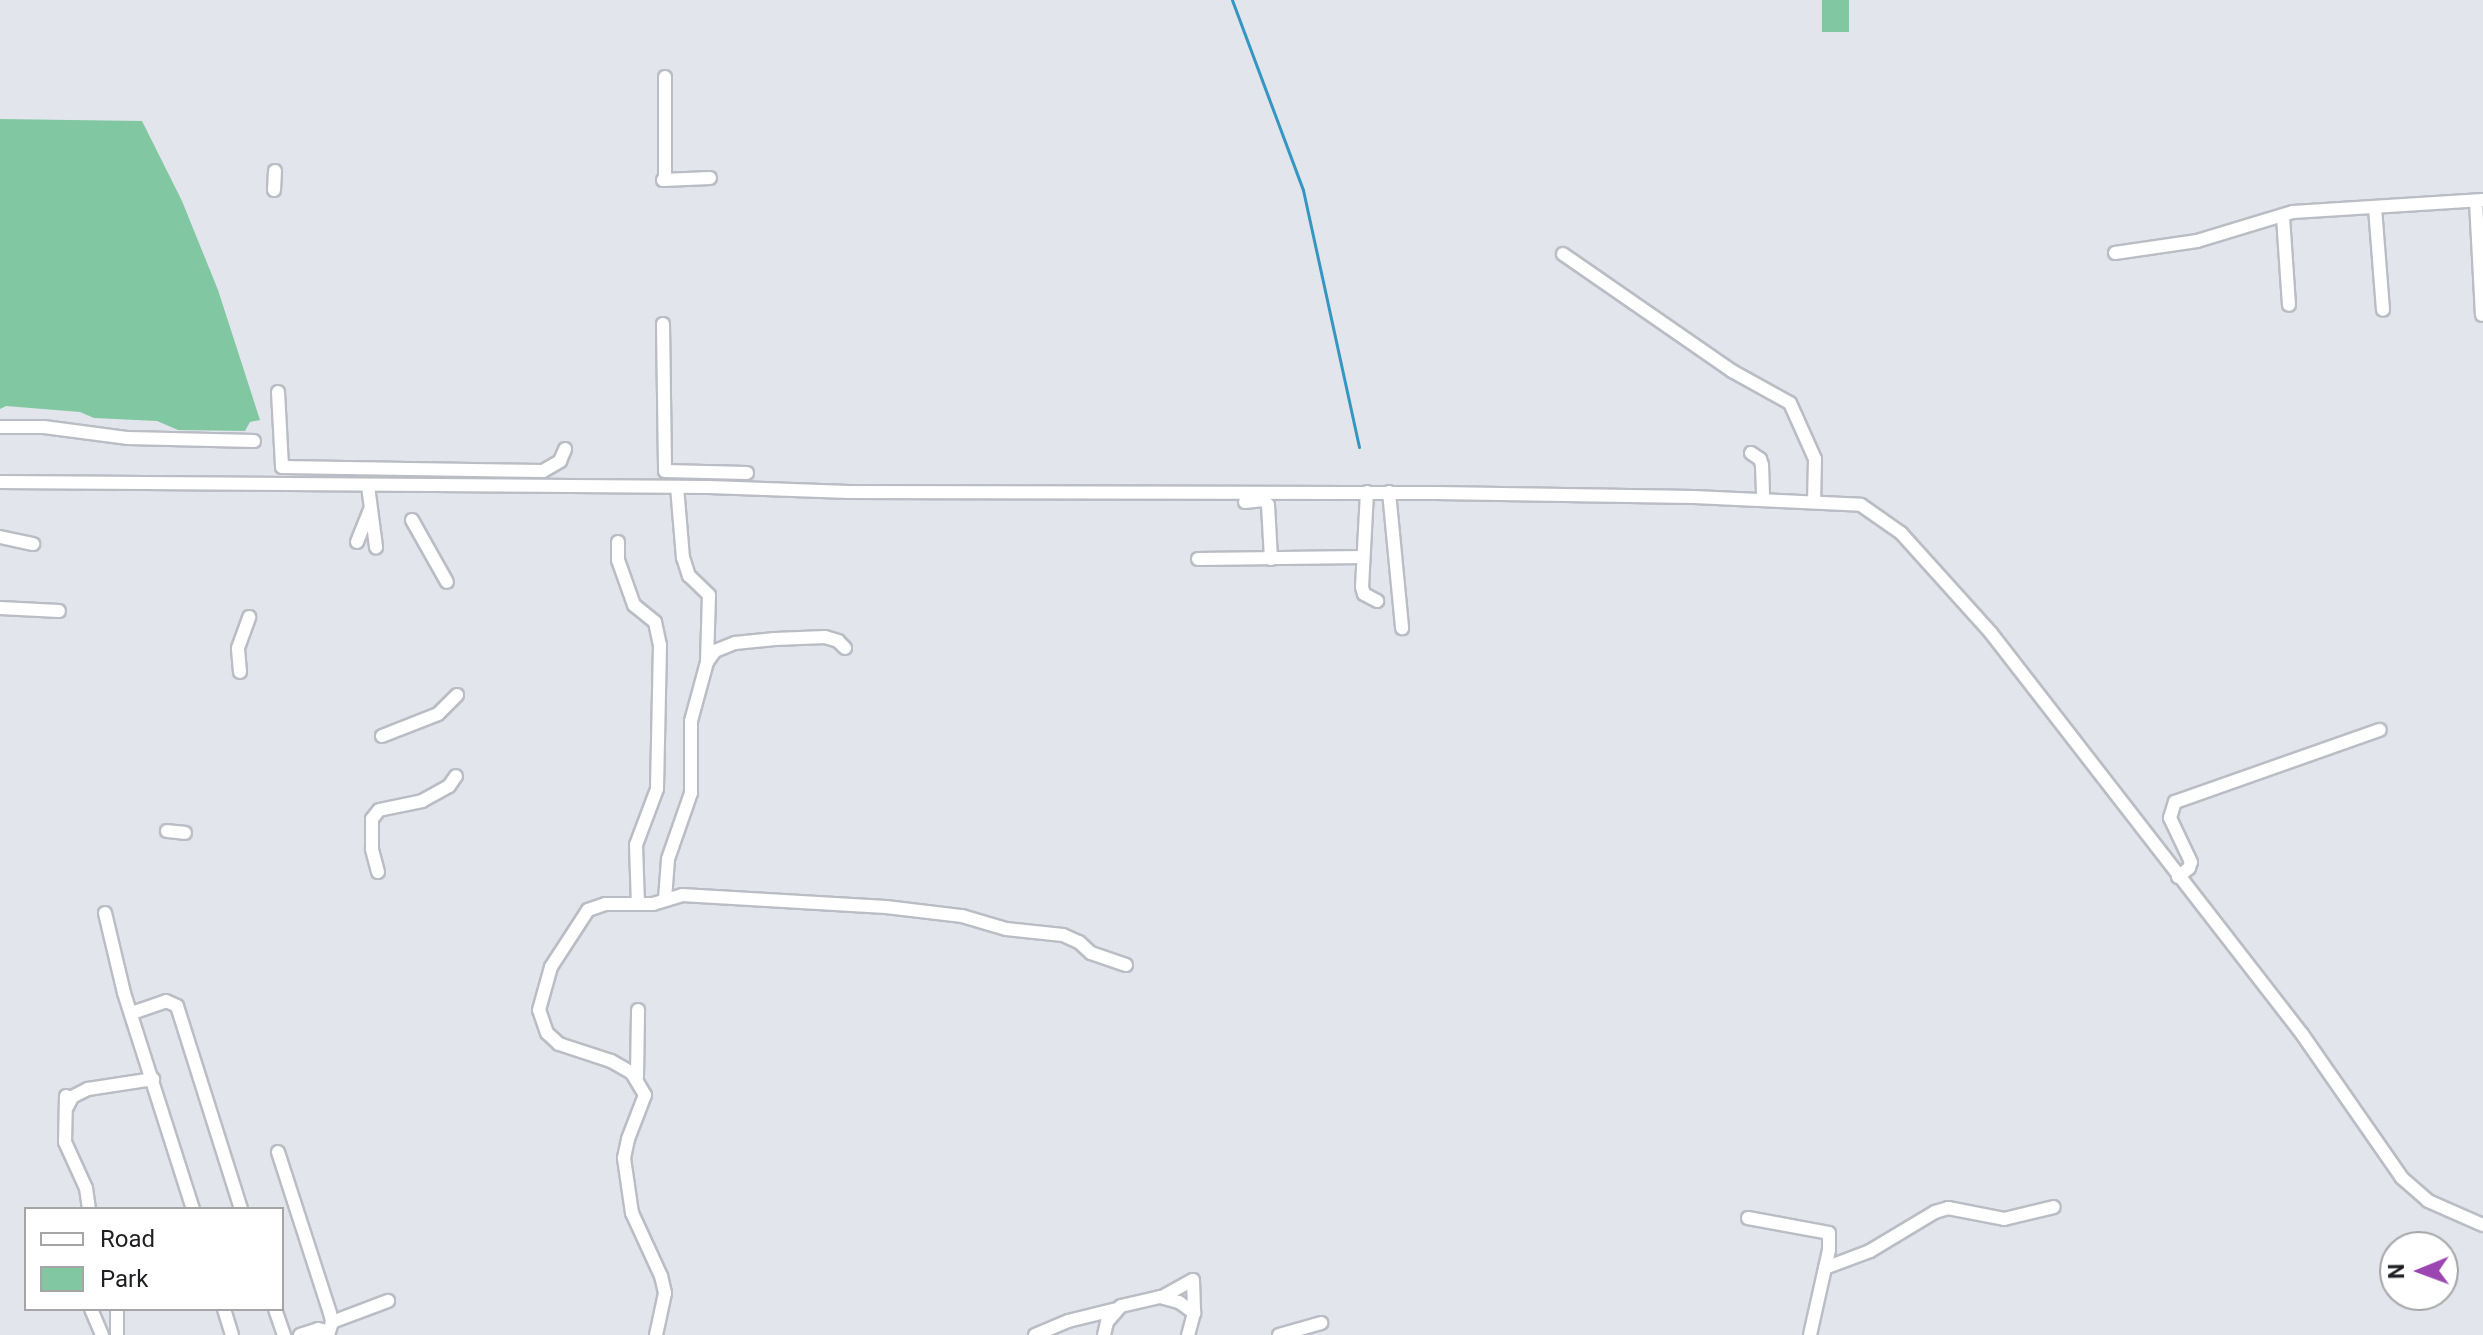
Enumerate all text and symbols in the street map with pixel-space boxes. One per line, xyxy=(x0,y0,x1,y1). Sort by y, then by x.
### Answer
legend xyxy=(24,1207,284,1311)
text: Road xyxy=(100,1225,155,1253)
north arrow xyxy=(2379,1231,2459,1311)
text: N xyxy=(2384,1263,2409,1279)
text: Park xyxy=(100,1265,148,1293)

